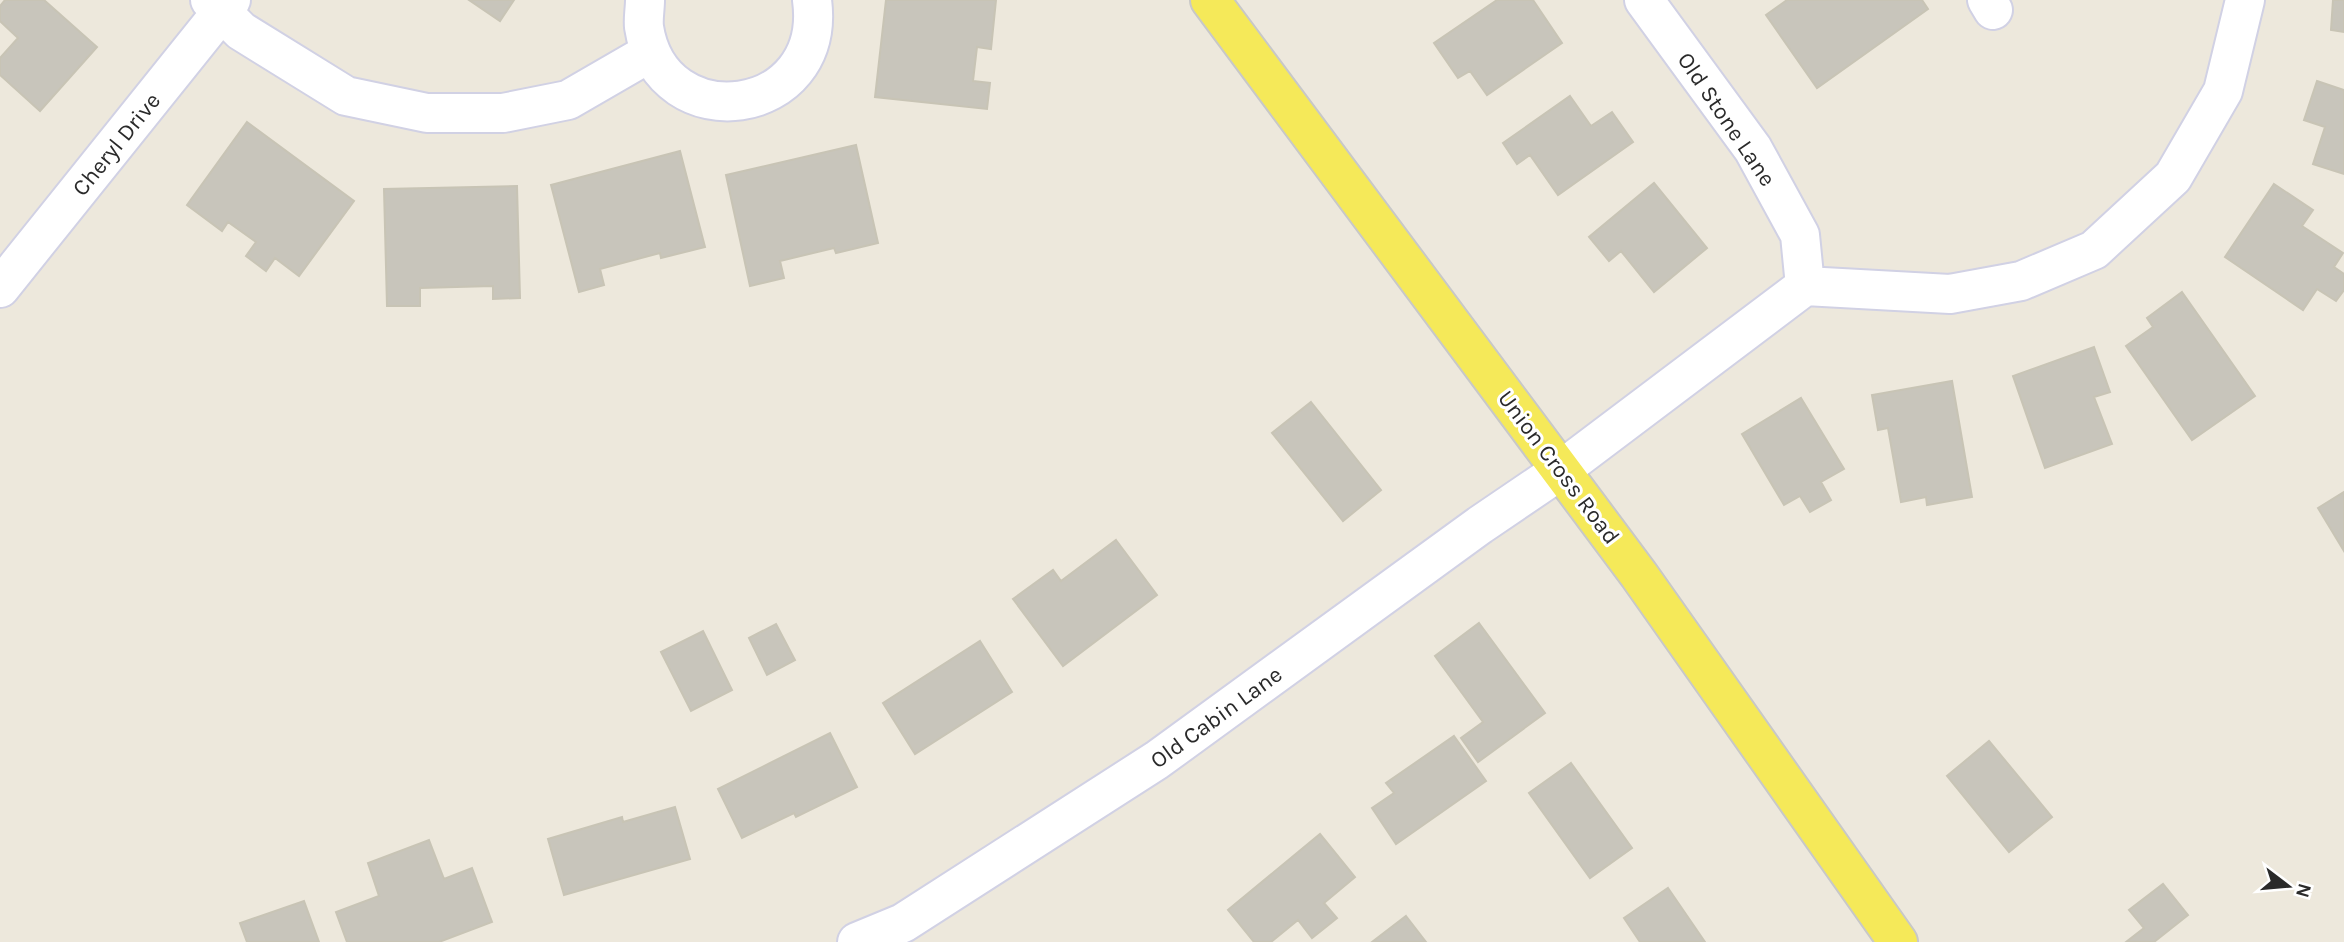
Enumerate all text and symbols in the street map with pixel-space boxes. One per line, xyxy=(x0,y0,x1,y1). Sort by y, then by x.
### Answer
street label: Old Stone Lane xyxy=(1672,47,1781,191)
street label: Cheryl Drive xyxy=(67,87,166,201)
street label: Union Cross Road xyxy=(1492,385,1625,549)
street label: Old Cabin Lane xyxy=(1145,661,1287,774)
north arrow xyxy=(2253,851,2323,921)
text: N xyxy=(2291,881,2316,900)

